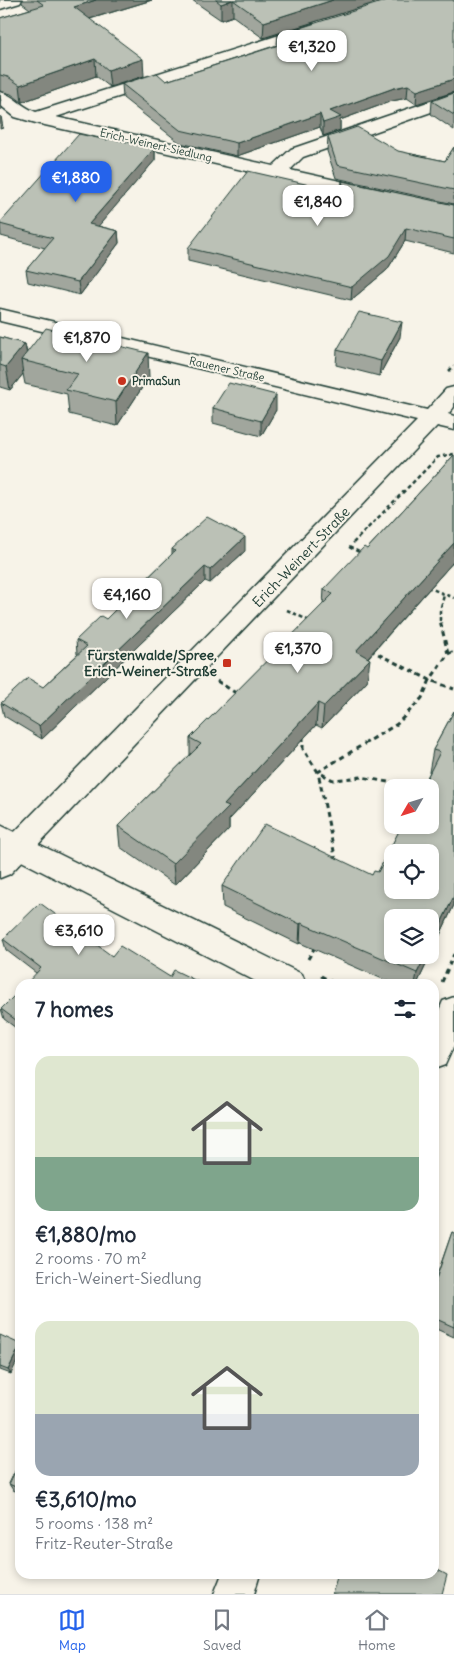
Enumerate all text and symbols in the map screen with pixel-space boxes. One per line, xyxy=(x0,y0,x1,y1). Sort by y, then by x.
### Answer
pin: €1,320 xyxy=(271,30,353,72)
text: €1,320 xyxy=(288,36,336,56)
street label: Erich-Weinert-Siedlung xyxy=(99,125,213,165)
pin: €1,880 xyxy=(35,160,117,203)
text: €1,880 xyxy=(52,167,100,187)
pin: €1,840 xyxy=(277,184,359,227)
text: €1,840 xyxy=(294,191,342,211)
pin: €1,870 xyxy=(46,320,128,363)
text: €1,870 xyxy=(63,327,111,347)
street label: Rauener Straße xyxy=(188,354,266,385)
place label: PrimaSun xyxy=(132,374,181,388)
marker: PrimaSun xyxy=(116,375,128,387)
street label: Erich-Weinert-Straße xyxy=(248,503,354,611)
pin: €4,160 xyxy=(86,578,168,620)
text: €4,160 xyxy=(103,584,151,604)
pin: €1,370 xyxy=(257,632,339,674)
text: €1,370 xyxy=(274,638,322,658)
place label: Fürstenwalde/Spree, Erich-Weinert-Straße xyxy=(84,646,217,680)
marker: Fürstenwalde/Spree, Erich-Weinert-Straße xyxy=(221,657,233,669)
north arrow xyxy=(384,779,439,834)
map controls xyxy=(384,779,439,964)
button: locate xyxy=(384,844,439,899)
button: layers xyxy=(384,909,439,964)
pin: €3,610 xyxy=(38,914,120,956)
text: €3,610 xyxy=(55,920,103,940)
icon: filters xyxy=(391,995,419,1023)
text: 7 homes xyxy=(35,996,114,1023)
icon: home xyxy=(182,1088,272,1178)
text: €1,880/mo xyxy=(35,1221,136,1248)
text: 2 rooms · 70 m² xyxy=(35,1248,147,1268)
text: Erich-Weinert-Siedlung xyxy=(35,1268,202,1288)
icon: home xyxy=(182,1353,272,1443)
text: €3,610/mo xyxy=(35,1486,136,1513)
text: 5 rooms · 138 m² xyxy=(35,1513,153,1533)
text: Fritz-Reuter-Straße xyxy=(35,1533,173,1553)
tab: Map xyxy=(58,1606,86,1654)
tab: Saved xyxy=(203,1606,241,1654)
tab: Home xyxy=(358,1606,396,1654)

